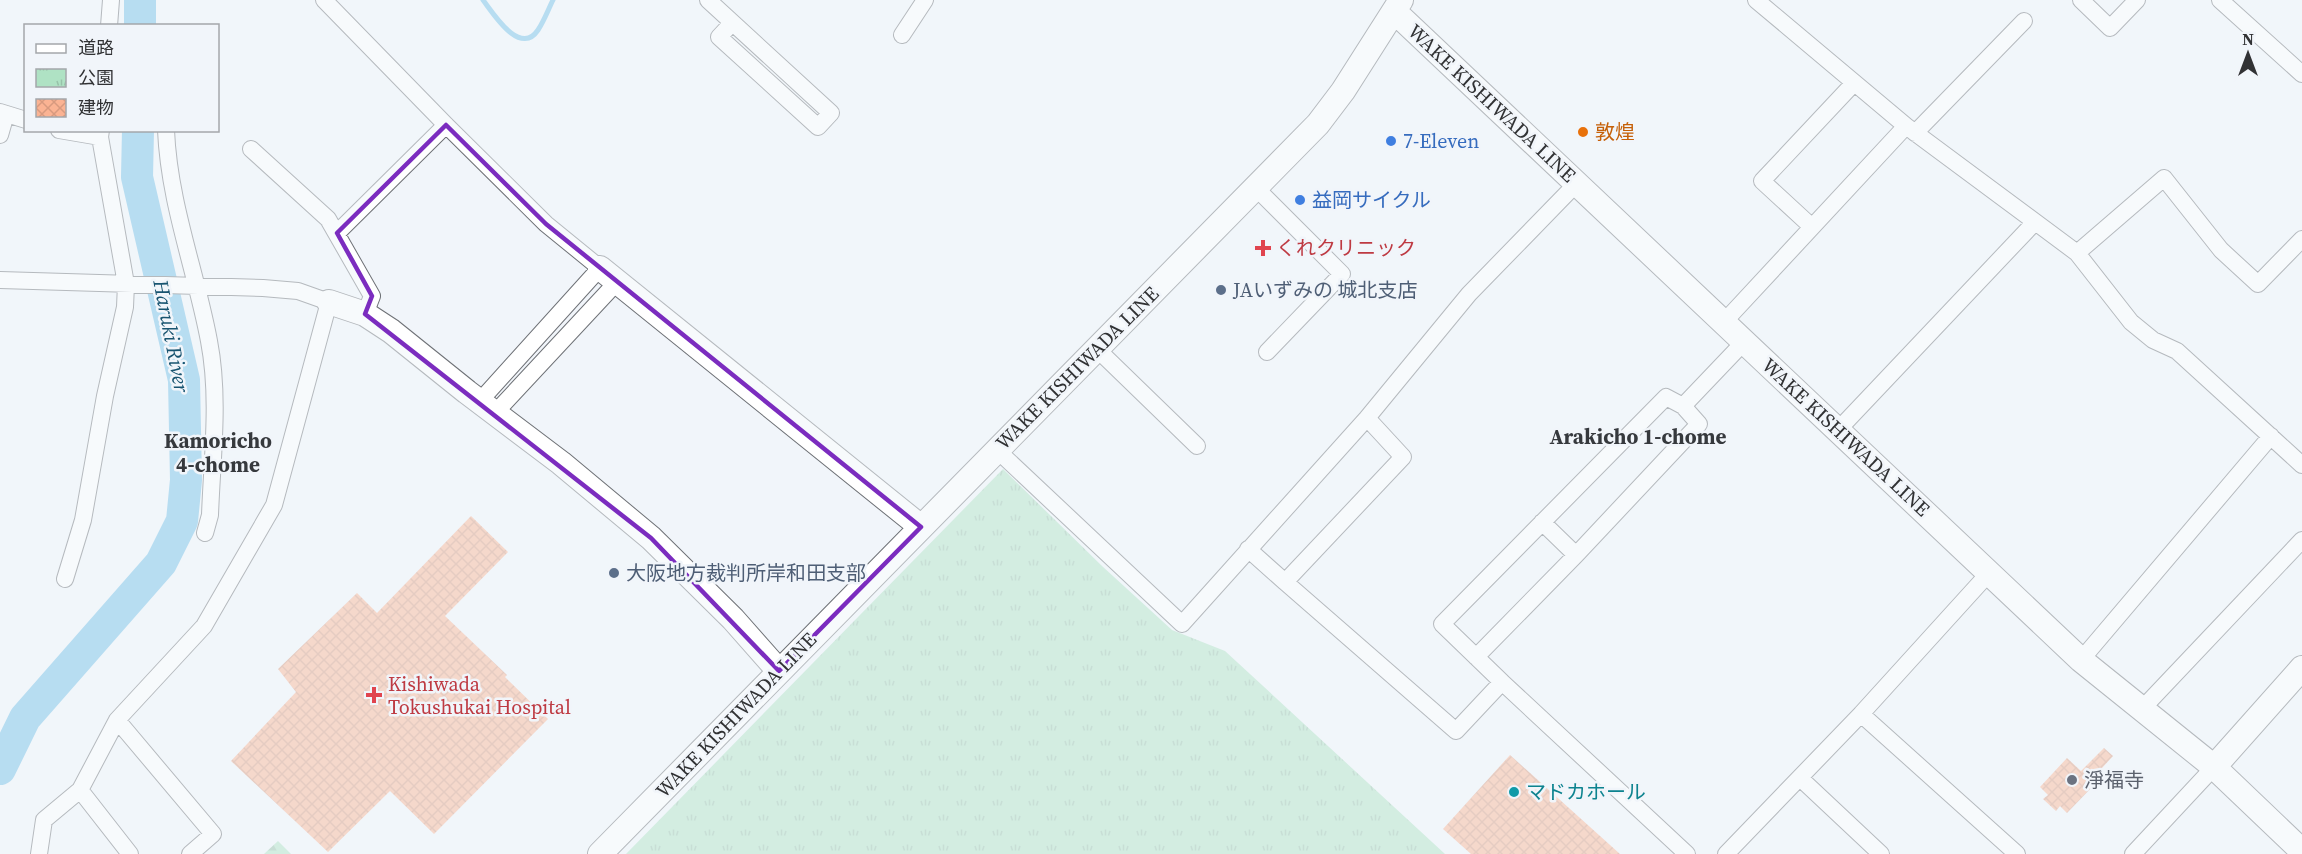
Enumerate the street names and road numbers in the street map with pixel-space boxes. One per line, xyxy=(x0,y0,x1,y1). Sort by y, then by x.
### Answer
street label: WAKE KISHIWADA LINE xyxy=(1402,17,1582,189)
street label: WAKE KISHIWADA LINE xyxy=(989,280,1165,456)
street label: WAKE KISHIWADA LINE xyxy=(1756,351,1936,523)
street label: WAKE KISHIWADA LINE xyxy=(649,626,823,804)

